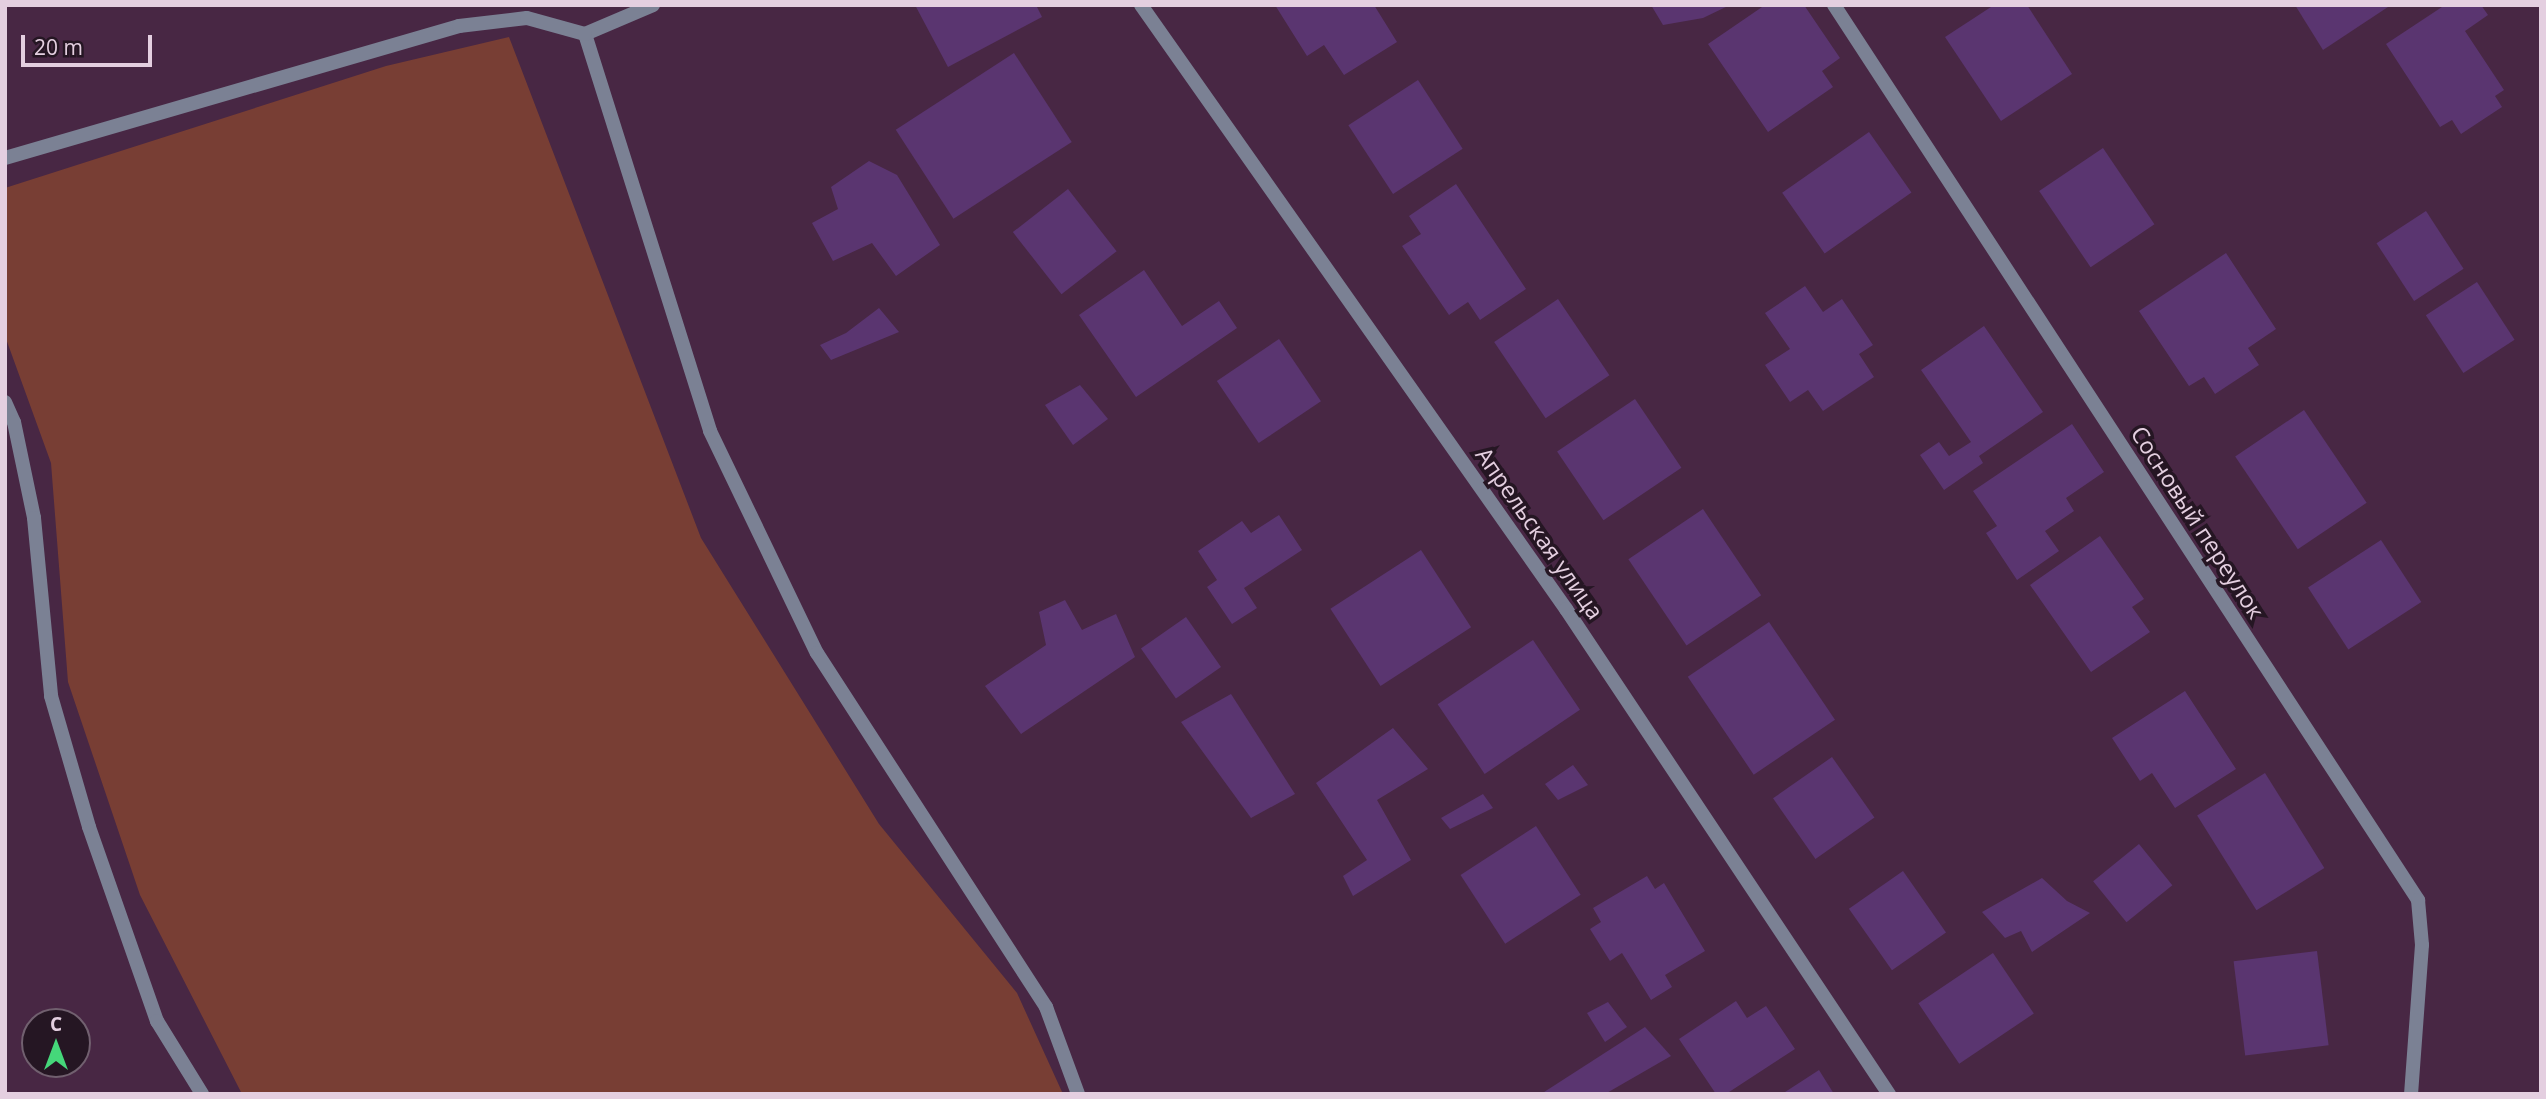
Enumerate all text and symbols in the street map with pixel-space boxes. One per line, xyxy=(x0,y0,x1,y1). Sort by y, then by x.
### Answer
scale bar xyxy=(24,21,156,65)
text: 20 m xyxy=(34,33,83,61)
street label: Сосновый переулок xyxy=(2125,421,2271,623)
street label: Апрельская улица xyxy=(1470,442,1610,624)
north arrow xyxy=(21,1008,91,1078)
text: С xyxy=(50,1011,62,1037)

